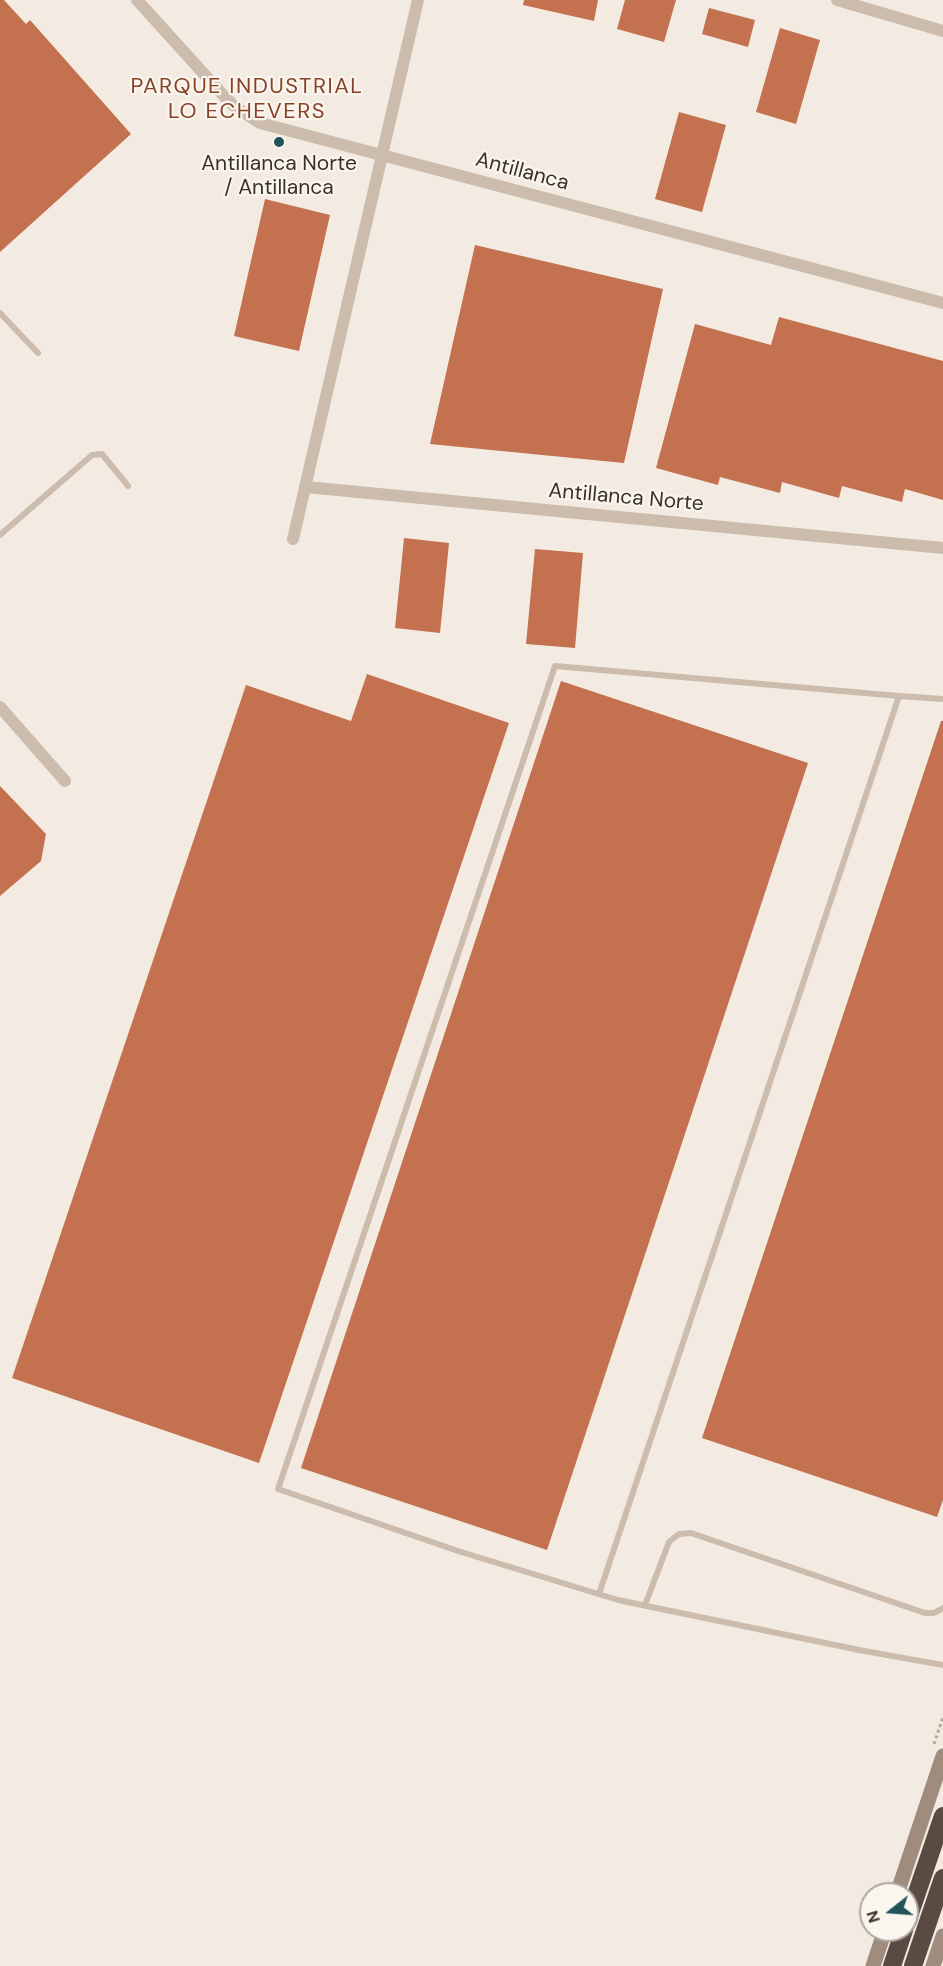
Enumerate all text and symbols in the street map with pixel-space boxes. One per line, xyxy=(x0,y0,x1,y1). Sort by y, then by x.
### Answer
district label: PARQUE INDUSTRIAL LO ECHEVERS xyxy=(131,74,363,125)
marker: Antillanca Norte / Antillanca xyxy=(272,135,286,149)
street label: Antillanca xyxy=(473,147,571,197)
place label: Antillanca Norte / Antillanca xyxy=(201,151,357,201)
street label: Antillanca Norte xyxy=(547,479,705,517)
north arrow xyxy=(859,1882,919,1942)
text: N xyxy=(861,1908,885,1925)

